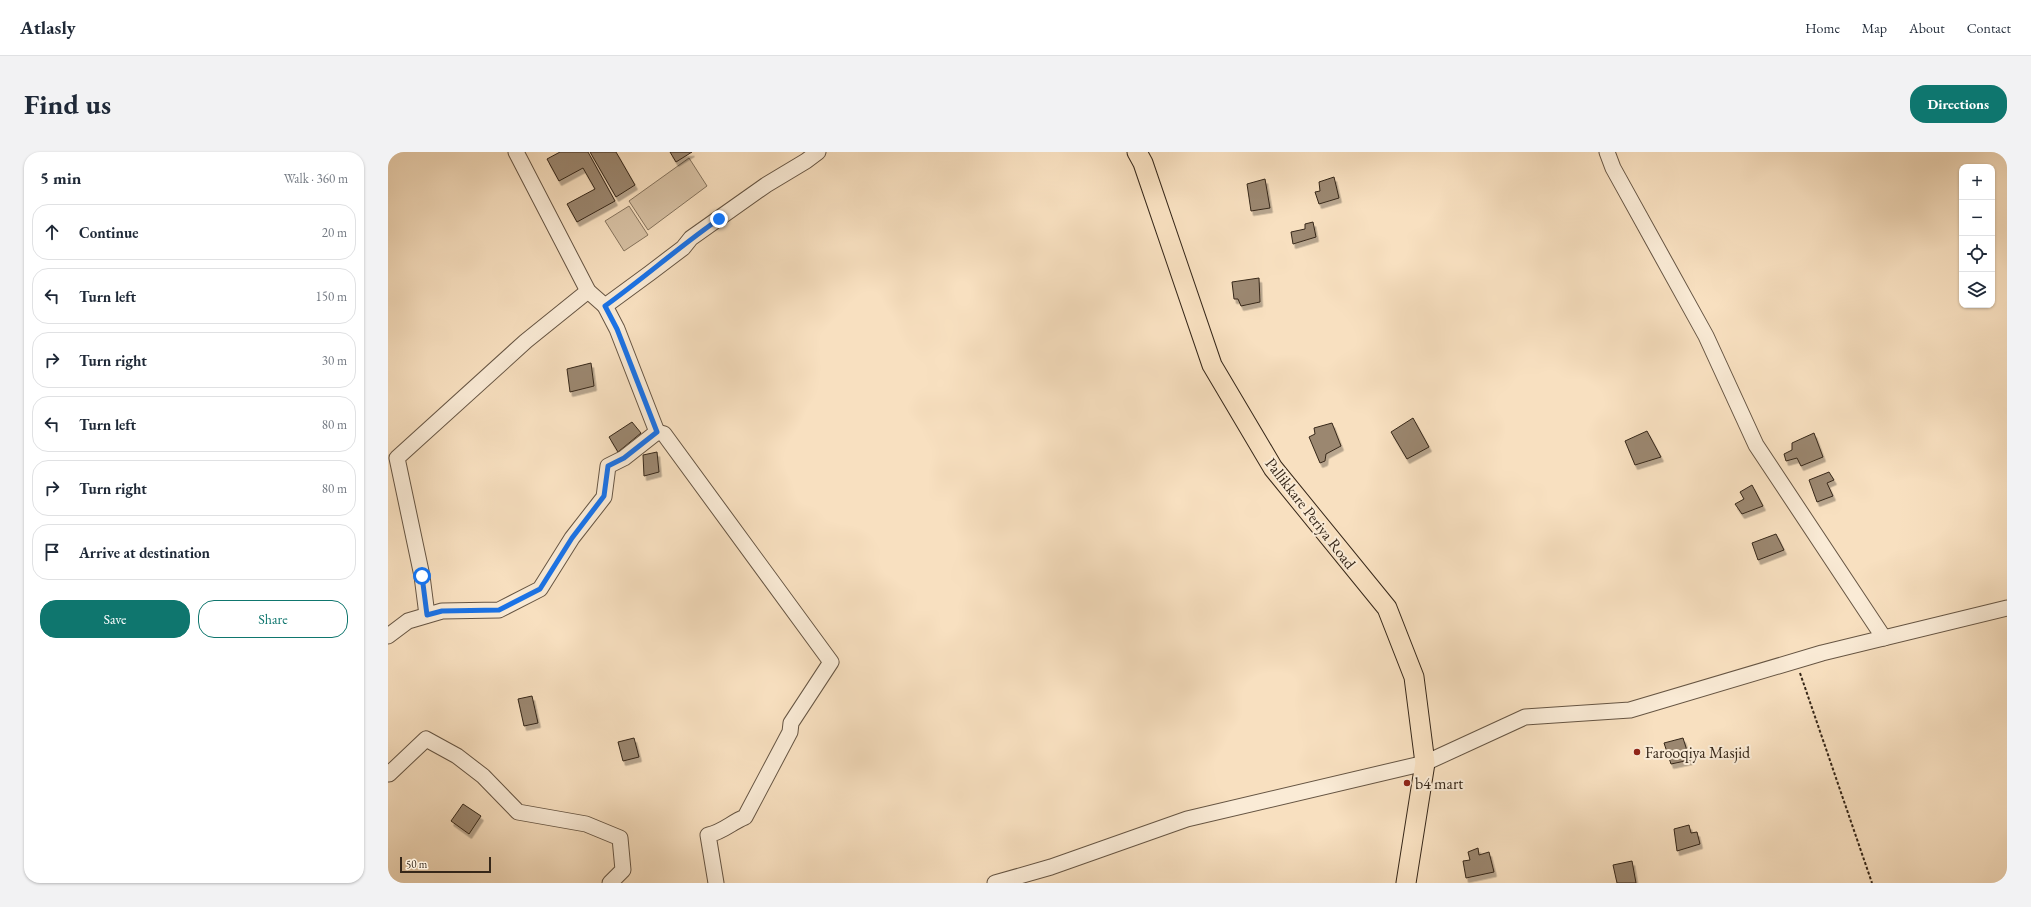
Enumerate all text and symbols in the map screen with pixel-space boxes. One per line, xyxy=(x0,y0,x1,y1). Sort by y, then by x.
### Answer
text: Atlasly xyxy=(20,15,76,40)
text: Home xyxy=(1805,19,1840,37)
text: Map xyxy=(1862,19,1887,37)
text: About xyxy=(1909,19,1945,37)
text: Contact xyxy=(1967,19,2011,37)
button: Directions xyxy=(1910,85,2007,123)
text: Find us xyxy=(24,86,111,122)
map controls xyxy=(1959,164,1995,308)
button: + xyxy=(1959,164,1995,200)
text: 5 min xyxy=(40,167,81,189)
text: Walk · 360 m xyxy=(284,170,348,187)
button: − xyxy=(1959,200,1995,236)
route end xyxy=(710,210,728,228)
icon: ahead xyxy=(41,221,63,243)
text: Continue xyxy=(79,223,139,242)
text: 20 m xyxy=(322,224,347,241)
button: locate xyxy=(1959,236,1995,272)
button: layers xyxy=(1959,272,1995,308)
icon: left xyxy=(41,285,63,307)
text: Turn left xyxy=(79,287,136,306)
text: 150 m xyxy=(316,288,347,305)
icon: right xyxy=(41,349,63,371)
text: Turn right xyxy=(79,351,147,370)
text: 30 m xyxy=(322,352,347,369)
icon: left xyxy=(41,413,63,435)
text: Turn left xyxy=(79,415,136,434)
text: 80 m xyxy=(322,416,347,433)
street label: Pallikkare Periya Road xyxy=(1261,453,1361,574)
icon: right xyxy=(41,477,63,499)
text: Turn right xyxy=(79,479,147,498)
text: 80 m xyxy=(322,480,347,497)
icon: arrive xyxy=(41,541,63,563)
text: Arrive at destination xyxy=(79,543,210,562)
route start xyxy=(413,567,431,585)
button: Save xyxy=(40,600,190,638)
button: Share xyxy=(198,600,348,638)
place label: Farooqiya Masjid xyxy=(1645,742,1751,763)
marker: Farooqiya Masjid xyxy=(1632,747,1642,757)
place label: b4 mart xyxy=(1415,773,1463,794)
marker: b4 mart xyxy=(1402,778,1412,788)
scale bar xyxy=(400,855,491,874)
text: 50 m xyxy=(406,857,427,871)

